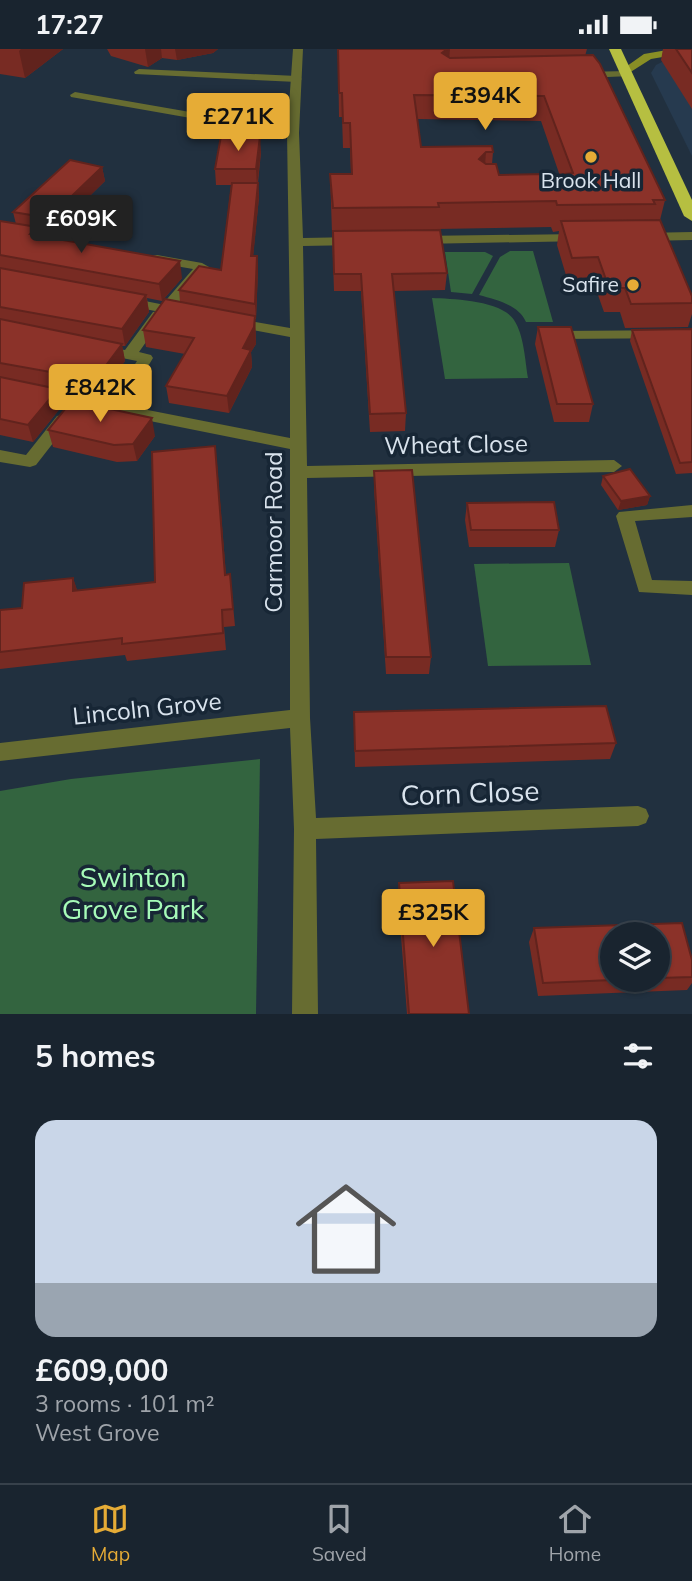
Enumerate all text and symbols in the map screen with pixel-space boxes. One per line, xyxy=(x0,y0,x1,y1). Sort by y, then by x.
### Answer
text: 17:27 xyxy=(35,8,104,41)
pin: £394K xyxy=(436,73,534,132)
text: £394K xyxy=(450,80,520,109)
pin: £271K xyxy=(189,93,287,153)
text: £271K xyxy=(203,101,273,130)
marker: Brook Hall xyxy=(583,149,599,165)
place label: Brook Hall xyxy=(541,167,641,193)
pin: £609K xyxy=(32,195,130,255)
text: £609K xyxy=(46,203,116,232)
place label: Safire xyxy=(562,271,619,297)
marker: Safire xyxy=(625,277,641,293)
pin: £842K xyxy=(51,365,149,424)
text: £842K xyxy=(65,372,135,401)
street label: Wheat Close xyxy=(384,428,528,460)
street label: Carmoor Road xyxy=(258,451,288,613)
street label: Lincoln Grove xyxy=(71,685,223,731)
street label: Corn Close xyxy=(400,773,540,812)
park label: Swinton Grove Park xyxy=(62,859,205,926)
pin: £325K xyxy=(384,890,482,949)
text: £325K xyxy=(398,897,468,926)
map controls xyxy=(600,922,670,992)
button: layers xyxy=(600,922,670,992)
text: 5 homes xyxy=(35,1037,156,1075)
icon: filters xyxy=(619,1037,657,1075)
icon: home xyxy=(283,1166,409,1292)
text: £609,000 xyxy=(35,1351,168,1389)
text: 3 rooms · 101 m² xyxy=(35,1389,215,1418)
text: West Grove xyxy=(35,1418,160,1447)
tab: Map xyxy=(91,1500,130,1566)
tab: Saved xyxy=(312,1500,367,1566)
tab: Home xyxy=(549,1500,601,1566)

